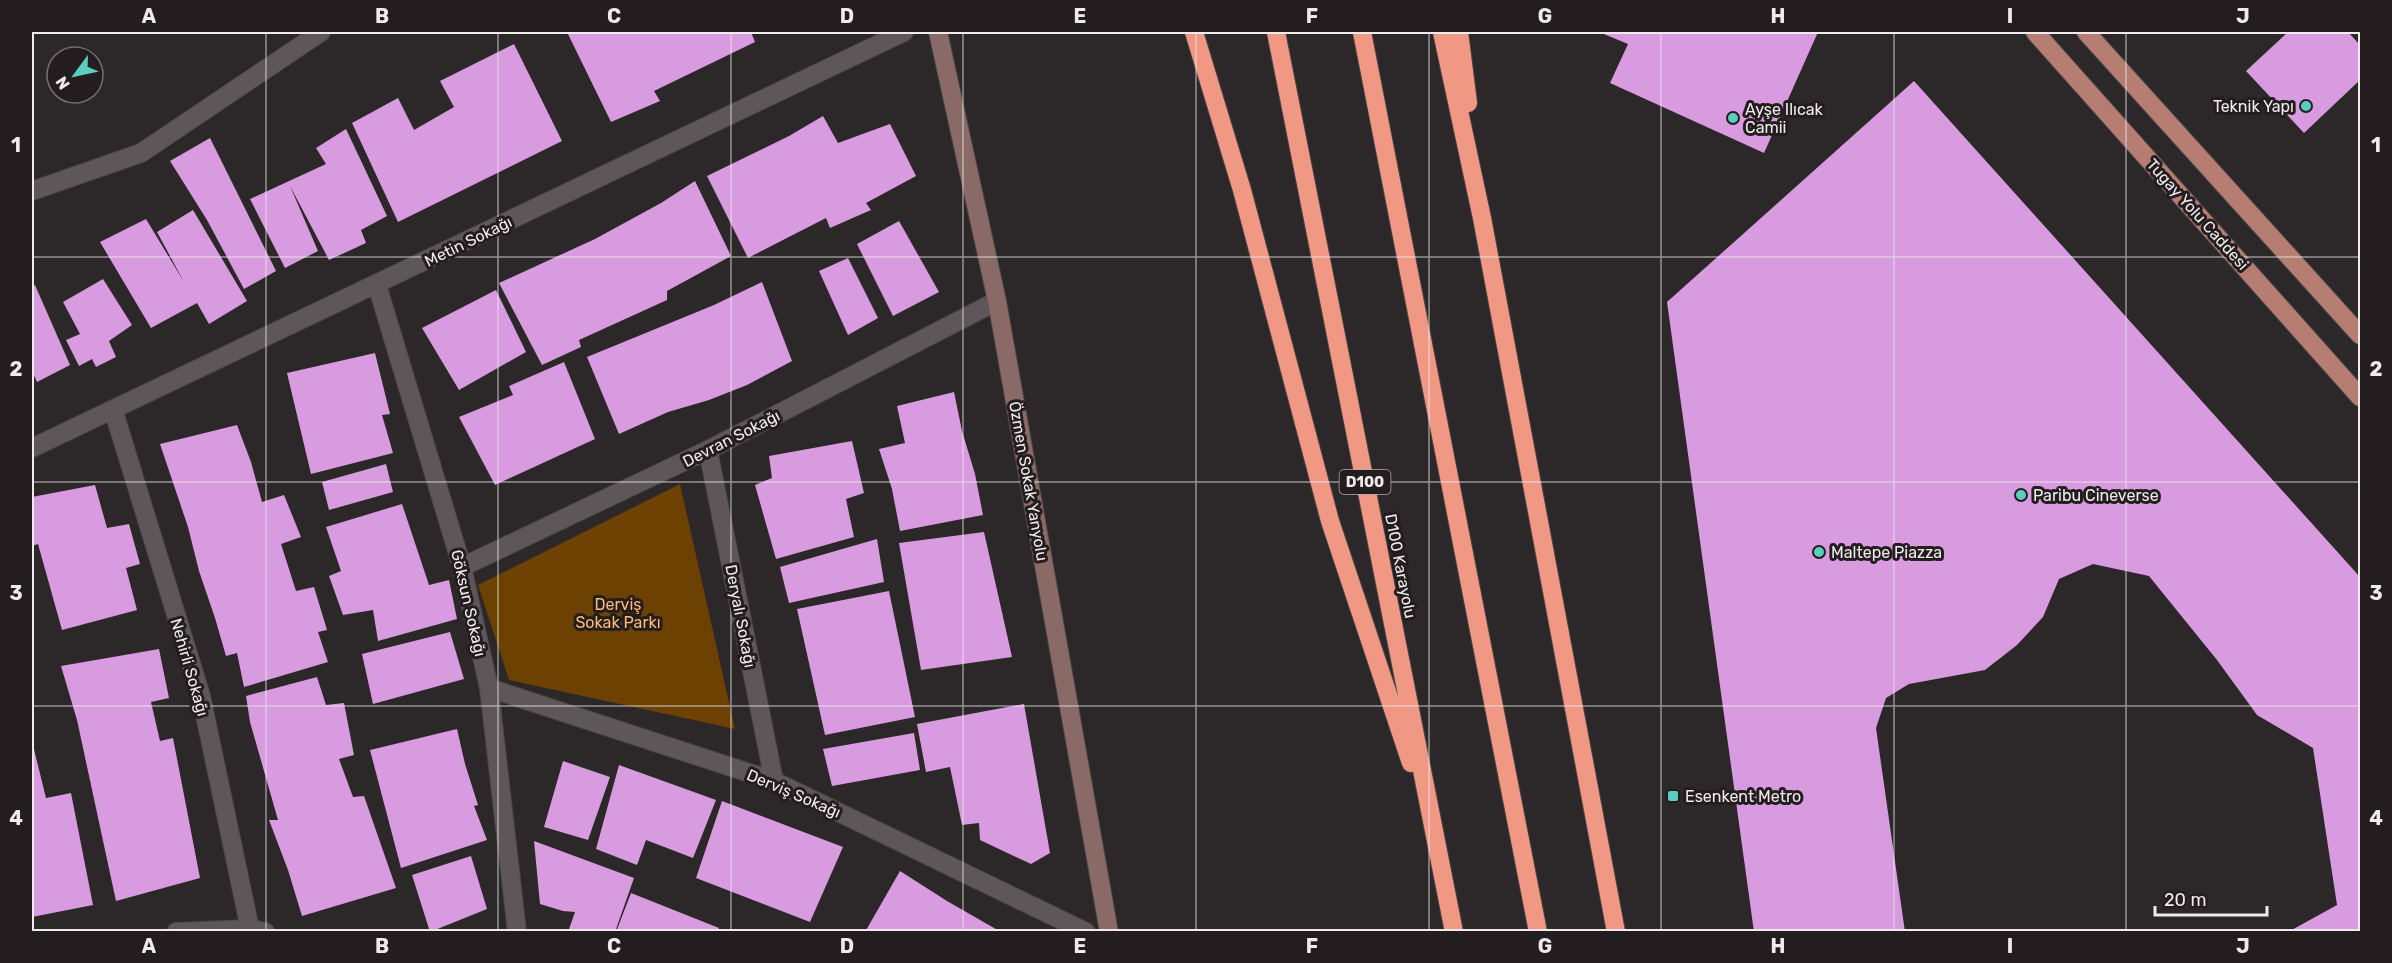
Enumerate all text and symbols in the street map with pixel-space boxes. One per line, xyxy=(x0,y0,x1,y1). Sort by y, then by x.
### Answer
text: A xyxy=(142,4,157,28)
text: B xyxy=(375,4,389,28)
text: C xyxy=(607,4,621,28)
text: D xyxy=(840,4,854,28)
text: E xyxy=(1074,4,1086,28)
text: F xyxy=(1306,4,1318,28)
text: G xyxy=(1538,4,1552,28)
text: H xyxy=(1771,4,1785,28)
text: I xyxy=(2007,4,2013,28)
text: J xyxy=(2236,4,2250,28)
north arrow xyxy=(45,45,105,105)
text: N xyxy=(52,73,74,93)
place label: Teknik Yapı xyxy=(2213,97,2294,116)
marker: Teknik Yapı xyxy=(2299,99,2313,113)
place label: Ayşe Ilıcak Camii xyxy=(1745,100,1824,137)
marker: Ayşe Ilıcak Camii xyxy=(1726,111,1740,125)
text: 1 xyxy=(11,133,21,157)
text: 1 xyxy=(2371,133,2381,157)
street label: Tugay Yolu Caddesi xyxy=(2143,155,2252,274)
street label: Metin Sokağı xyxy=(421,212,515,271)
text: 2 xyxy=(10,357,23,381)
text: 2 xyxy=(2370,357,2383,381)
street label: Özmen Sokak Yanyolu xyxy=(1005,400,1052,562)
street label: Devran Sokağı xyxy=(679,406,783,471)
road number: D100 xyxy=(1340,470,1390,494)
place label: Paribu Cineverse xyxy=(2033,486,2159,505)
marker: Paribu Cineverse xyxy=(2014,488,2028,502)
street label: D100 Karayolu xyxy=(1381,512,1420,620)
place label: Maltepe Piazza xyxy=(1831,543,1942,562)
marker: Maltepe Piazza xyxy=(1812,545,1826,559)
street label: Göksun Sokağı xyxy=(447,548,490,658)
street label: Deryalı Sokağı xyxy=(721,563,760,669)
text: 3 xyxy=(9,581,23,605)
text: 3 xyxy=(2369,581,2383,605)
park label: Derviş Sokak Parkı xyxy=(575,595,661,632)
street label: Nehirli Sokağı xyxy=(166,616,213,718)
street label: Derviş Sokağı xyxy=(744,765,844,822)
place label: Esenkent Metro xyxy=(1685,787,1801,806)
marker: Esenkent Metro xyxy=(1666,789,1680,803)
text: 4 xyxy=(9,806,23,830)
text: 4 xyxy=(2369,806,2383,830)
scale bar xyxy=(2155,879,2268,917)
text: 20 m xyxy=(2164,889,2206,911)
text: A xyxy=(142,934,157,958)
text: B xyxy=(375,934,389,958)
text: C xyxy=(607,934,621,958)
text: D xyxy=(840,934,854,958)
text: E xyxy=(1074,934,1086,958)
text: F xyxy=(1306,934,1318,958)
text: G xyxy=(1538,934,1552,958)
text: H xyxy=(1771,934,1785,958)
text: I xyxy=(2007,934,2013,958)
text: J xyxy=(2236,934,2250,958)

